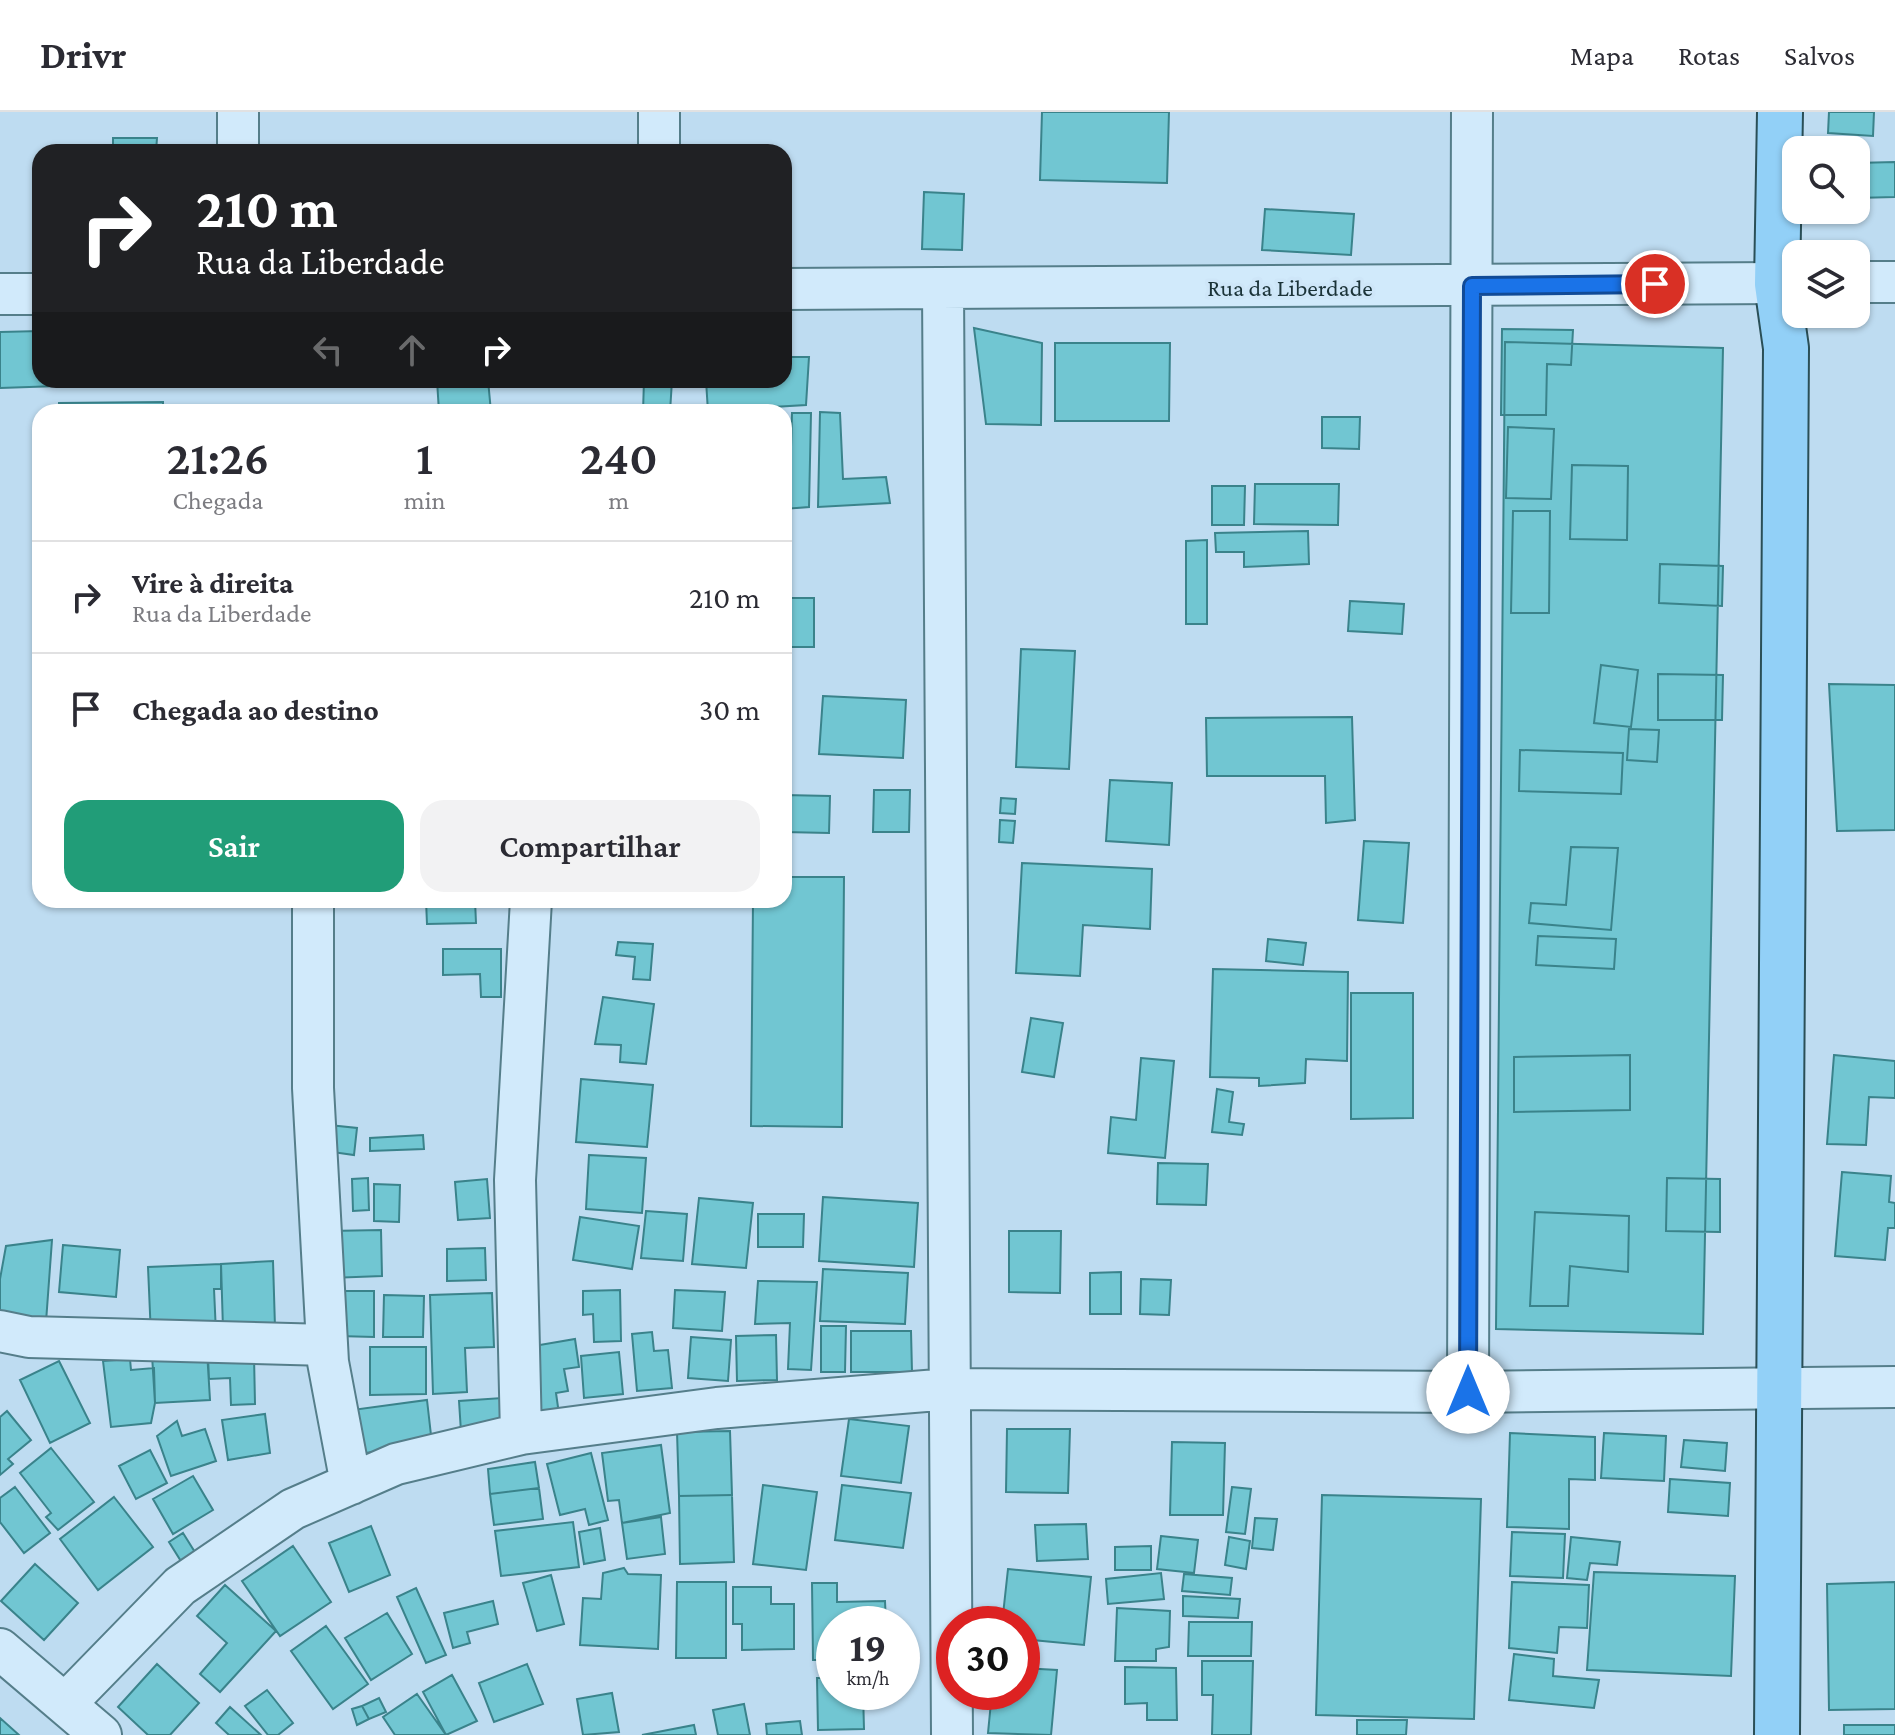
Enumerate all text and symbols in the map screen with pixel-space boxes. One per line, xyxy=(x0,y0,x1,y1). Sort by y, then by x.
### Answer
text: Drivr xyxy=(40,34,126,76)
text: Mapa xyxy=(1570,40,1634,71)
text: Rotas xyxy=(1678,40,1740,71)
text: Salvos xyxy=(1784,40,1855,71)
map controls xyxy=(1782,136,1870,328)
button: search xyxy=(1782,136,1870,224)
icon: right xyxy=(64,176,168,280)
text: 210 m xyxy=(196,177,338,239)
button: layers xyxy=(1782,240,1870,328)
text: Rua da Liberdade xyxy=(196,242,444,282)
pin xyxy=(1621,250,1689,318)
icon: arrive xyxy=(1633,262,1677,306)
street label: Rua da Liberdade xyxy=(1207,274,1373,301)
icon: left xyxy=(306,328,350,372)
icon: ahead xyxy=(390,328,434,372)
icon: right xyxy=(474,328,518,372)
text: 21:26 xyxy=(167,431,269,484)
text: 1 xyxy=(416,431,433,484)
text: 240 xyxy=(580,431,658,484)
text: Chegada xyxy=(172,486,263,515)
text: min xyxy=(404,486,446,515)
text: m xyxy=(608,486,629,515)
text: Vire à direita xyxy=(132,566,294,599)
icon: right xyxy=(64,575,108,619)
text: 210 m xyxy=(689,581,760,614)
text: Rua da Liberdade xyxy=(132,599,311,628)
icon: arrive xyxy=(64,687,108,731)
text: Chegada ao destino xyxy=(132,693,379,726)
text: 30 m xyxy=(699,693,760,726)
button: Sair xyxy=(64,800,404,892)
button: Compartilhar xyxy=(420,800,760,892)
position arrow xyxy=(1426,1350,1510,1434)
speed limit sign: 30 xyxy=(936,1606,1040,1710)
text: 19 xyxy=(850,1625,886,1670)
text: km/h xyxy=(846,1667,890,1689)

